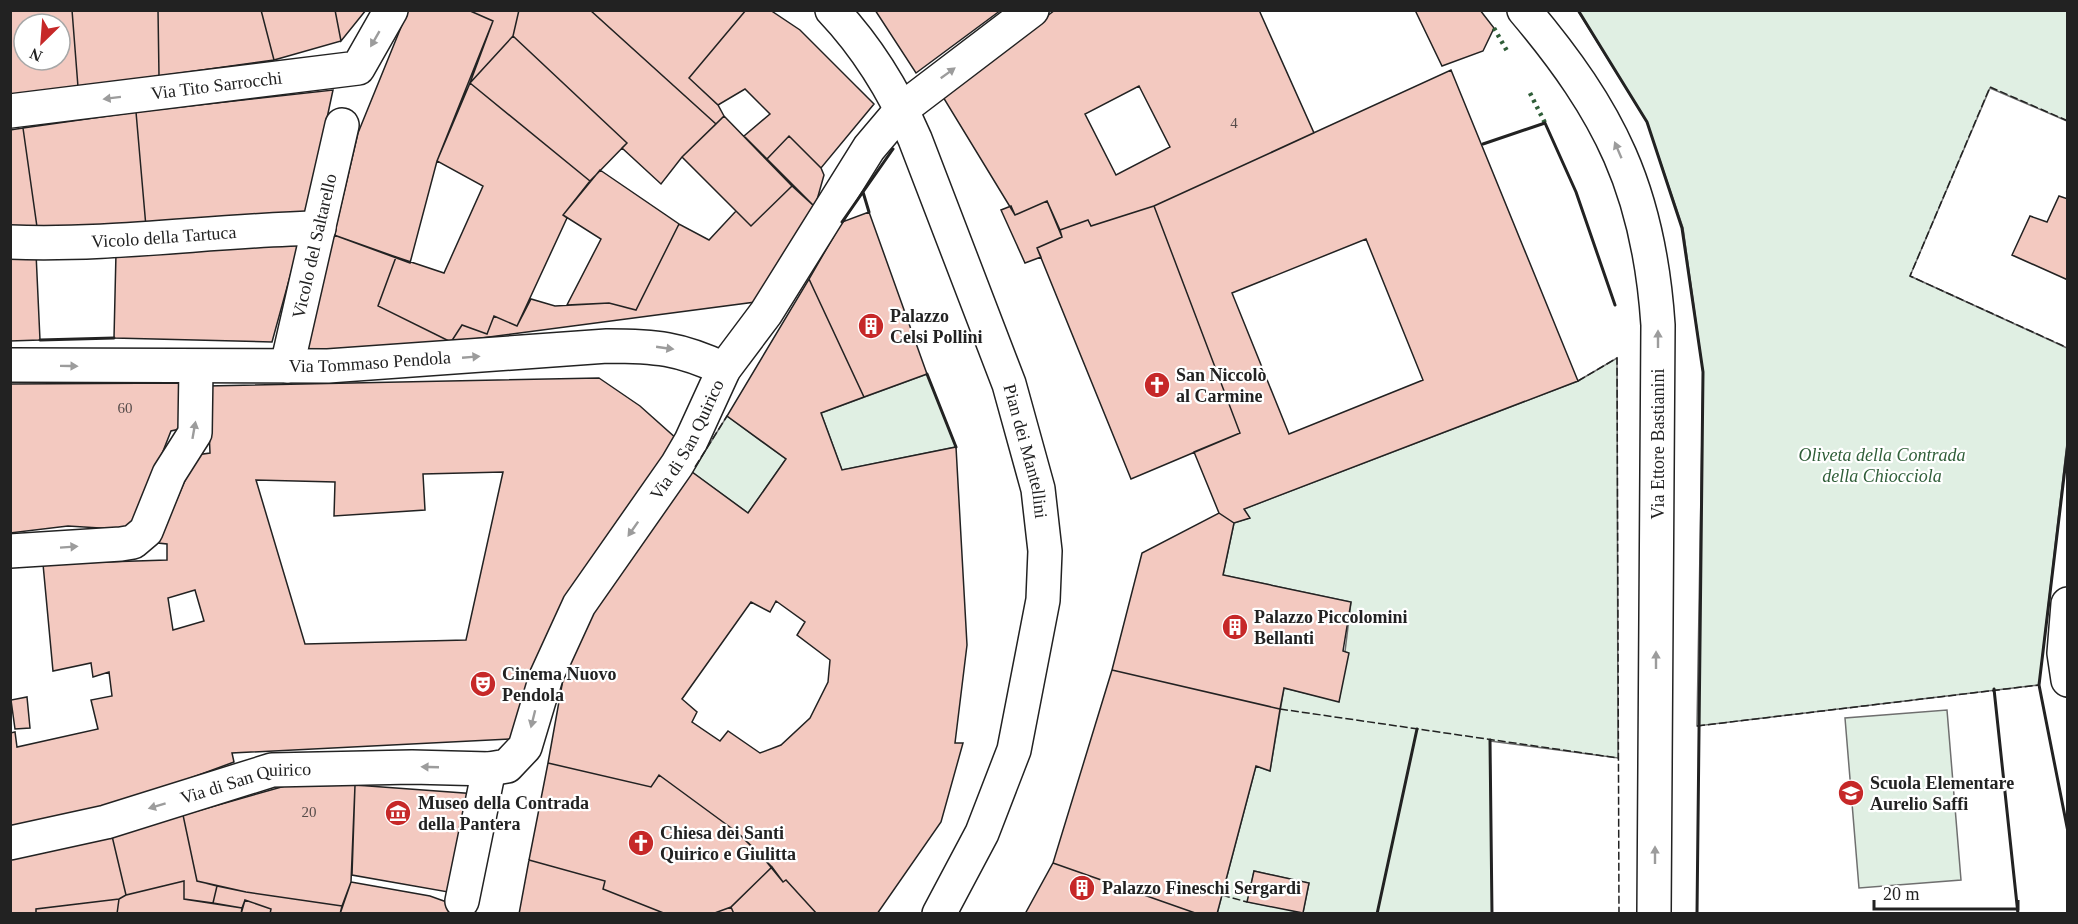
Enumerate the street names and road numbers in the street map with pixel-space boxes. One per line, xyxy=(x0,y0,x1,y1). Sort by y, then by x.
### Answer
street label: Via Tito Sarrocchi xyxy=(150,67,283,104)
street label: Vicolo del Saltarello xyxy=(288,172,341,320)
street label: Vicolo della Tartuca xyxy=(91,222,237,252)
street label: Via Tommaso Pendola xyxy=(289,347,452,376)
street label: Via Ettore Bastianini xyxy=(1648,369,1668,519)
street label: Via di San Quirico xyxy=(646,376,728,504)
street label: Pian dei Mantellini xyxy=(999,382,1051,520)
street label: Via di San Quirico xyxy=(178,759,311,808)

